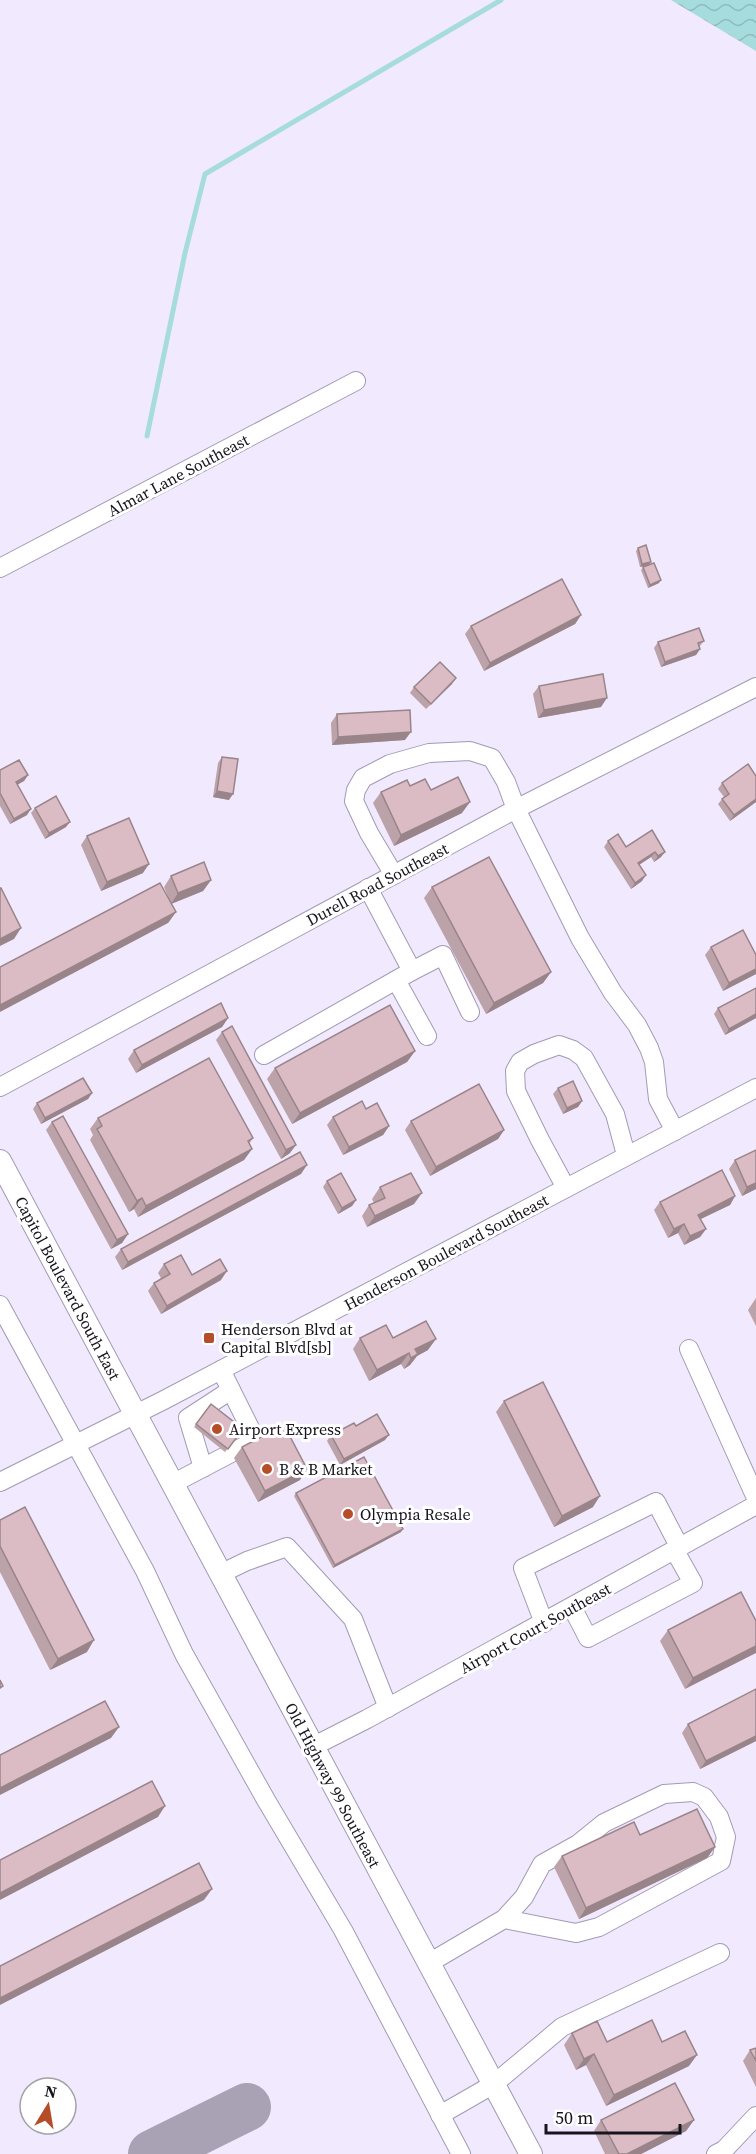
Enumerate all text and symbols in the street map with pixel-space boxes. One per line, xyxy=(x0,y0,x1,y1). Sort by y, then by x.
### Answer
street label: Almar Lane Southeast xyxy=(104,428,253,522)
street label: Durell Road Southeast xyxy=(302,837,453,931)
street label: Henderson Boulevard Southeast xyxy=(340,1188,553,1315)
street label: Capitol Boulevard South East xyxy=(10,1192,126,1384)
place label: Henderson Blvd at Capital Blvd[sb] xyxy=(221,1318,353,1358)
marker: Henderson Blvd at Capital Blvd[sb] xyxy=(202,1331,216,1345)
place label: Airport Express xyxy=(229,1418,341,1440)
marker: Airport Express xyxy=(210,1422,224,1436)
place label: B & B Market xyxy=(279,1458,373,1480)
marker: B & B Market xyxy=(260,1462,274,1476)
place label: Olympia Resale xyxy=(360,1503,471,1525)
marker: Olympia Resale xyxy=(341,1507,355,1521)
street label: Airport Court Southeast xyxy=(456,1577,615,1679)
street label: Old Highway 99 Southeast xyxy=(280,1698,386,1872)
north arrow xyxy=(18,2076,78,2136)
text: N xyxy=(43,2079,59,2103)
scale bar xyxy=(546,2097,680,2135)
text: 50 m xyxy=(555,2105,593,2130)

